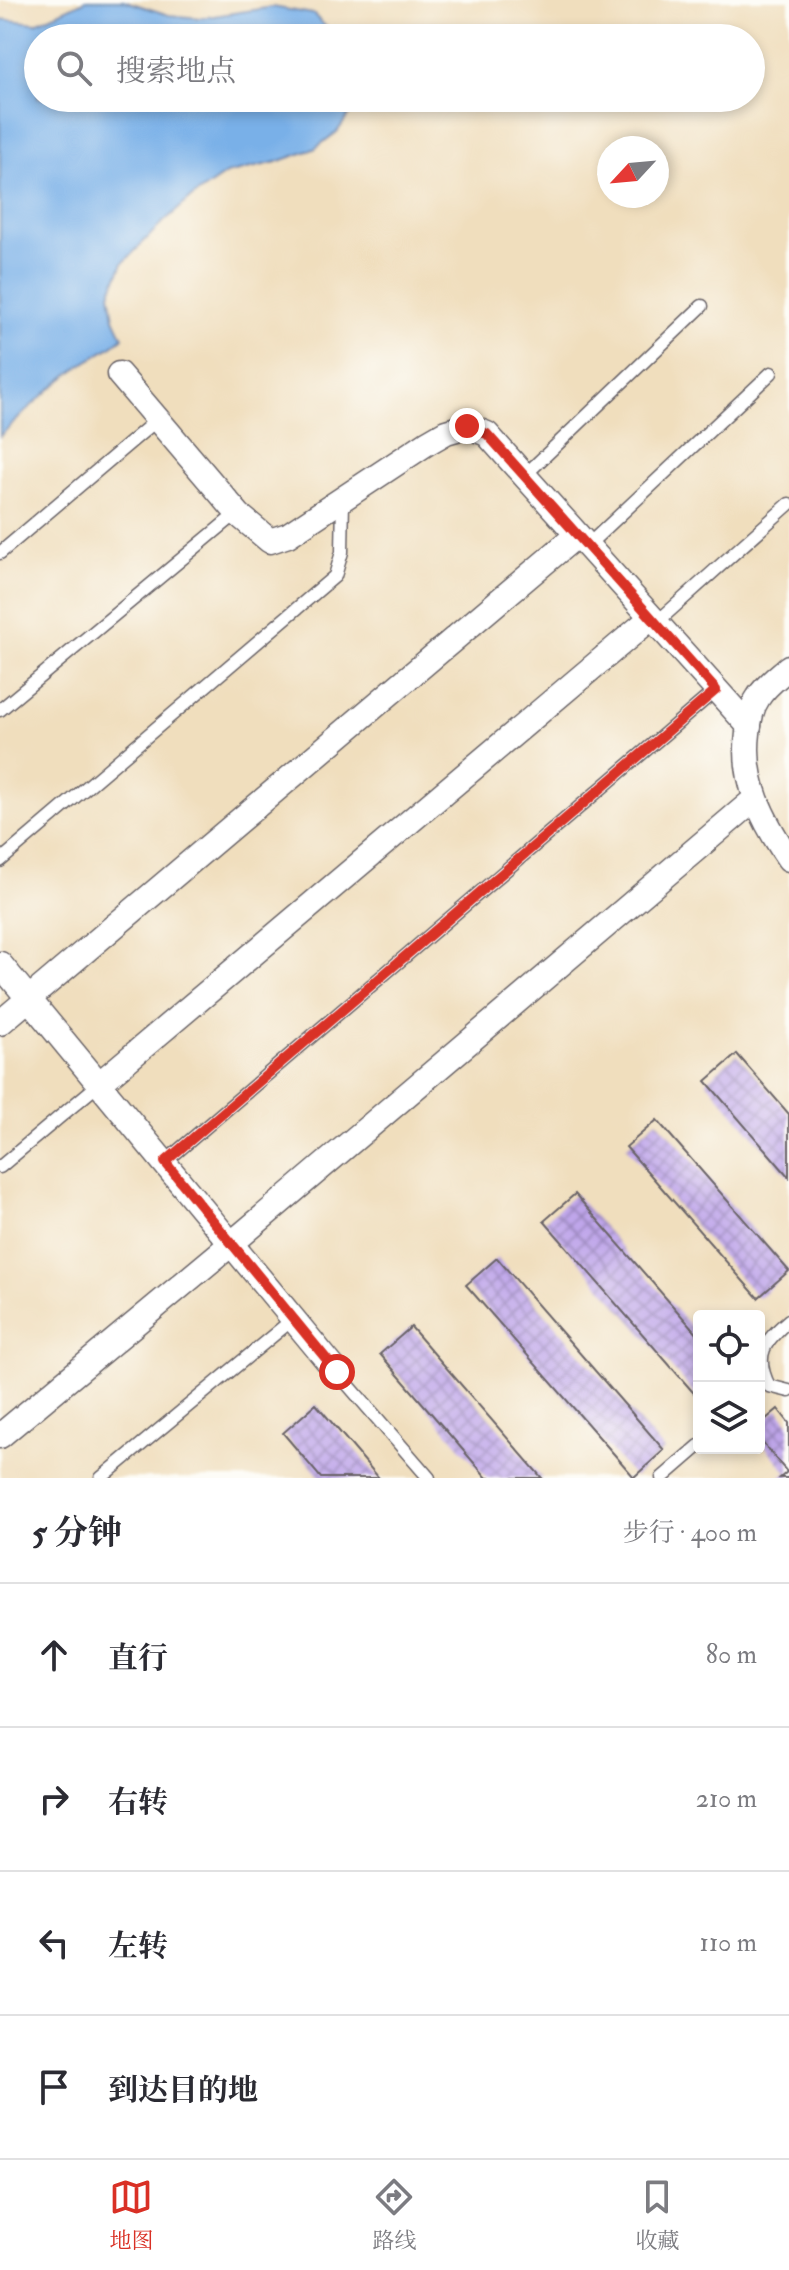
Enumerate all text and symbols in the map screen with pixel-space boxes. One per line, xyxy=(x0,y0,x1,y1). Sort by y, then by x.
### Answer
search box xyxy=(24,24,765,112)
icon: search xyxy=(52,46,96,90)
text: 搜索地点 xyxy=(116,53,236,90)
north arrow xyxy=(597,136,669,208)
route end xyxy=(449,408,485,444)
map controls xyxy=(693,1310,765,1454)
button: locate xyxy=(693,1310,765,1382)
route start xyxy=(319,1354,355,1390)
button: layers xyxy=(693,1382,765,1454)
text: 5 分钟 xyxy=(32,1512,122,1555)
text: 步行 · 400 m xyxy=(623,1517,757,1549)
icon: ahead xyxy=(32,1633,76,1677)
text: 80 m xyxy=(706,1639,757,1671)
text: 直行 xyxy=(108,1640,168,1677)
icon: right xyxy=(32,1777,76,1821)
text: 210 m xyxy=(696,1783,757,1815)
text: 右转 xyxy=(108,1784,168,1821)
icon: left xyxy=(32,1921,76,1965)
text: 110 m xyxy=(700,1927,757,1959)
text: 左转 xyxy=(108,1928,168,1965)
icon: arrive xyxy=(32,2065,76,2109)
text: 到达目的地 xyxy=(108,2072,258,2109)
tab: 地图 xyxy=(109,2175,154,2255)
tab: 路线 xyxy=(372,2175,417,2255)
tab: 收藏 xyxy=(635,2175,680,2255)

